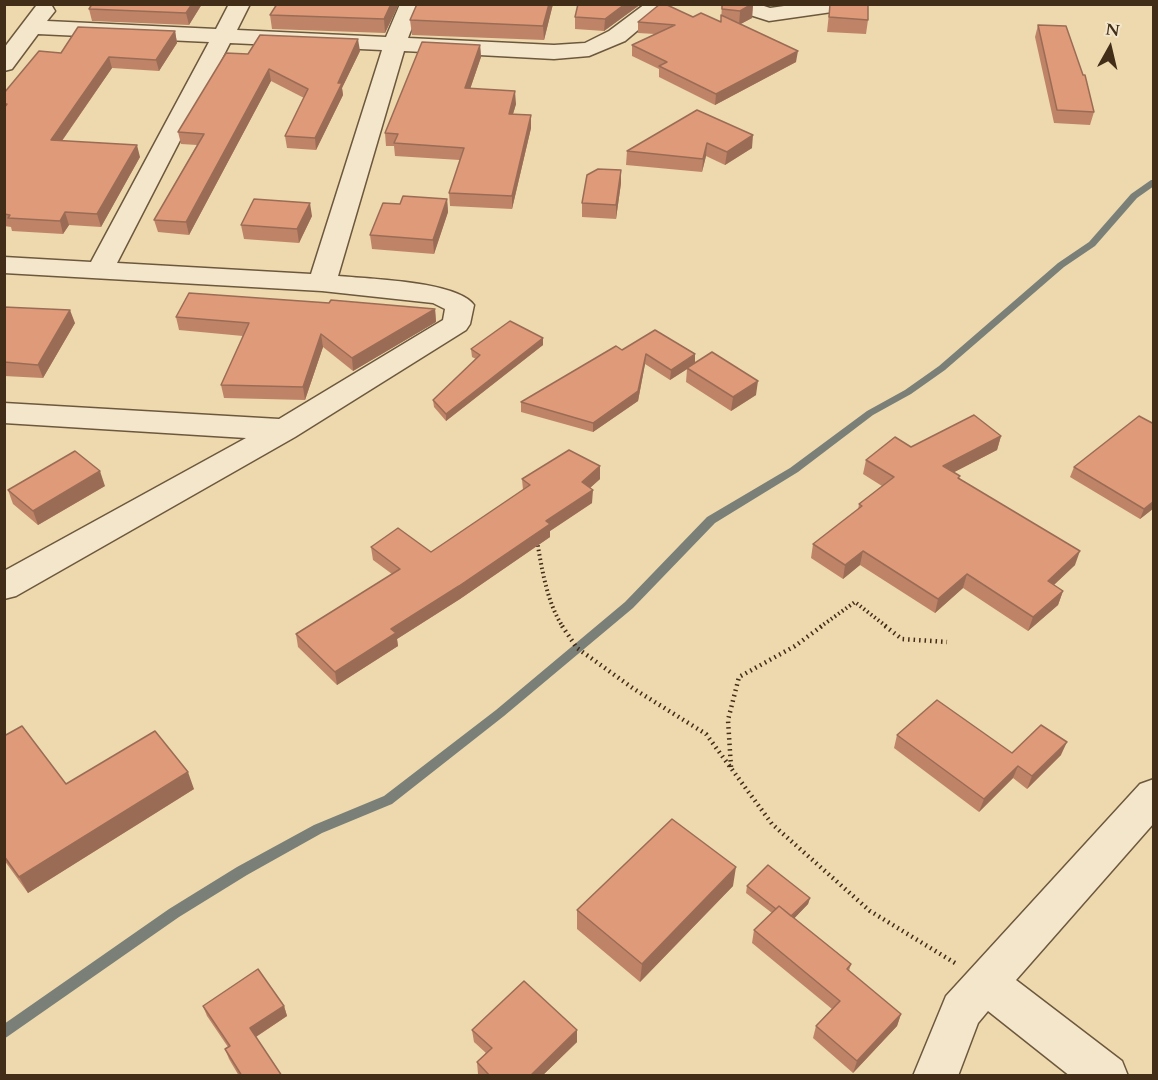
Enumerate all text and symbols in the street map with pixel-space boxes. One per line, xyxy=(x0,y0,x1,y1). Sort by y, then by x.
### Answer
north arrow xyxy=(1080,18,1140,78)
text: N xyxy=(1104,18,1121,42)

